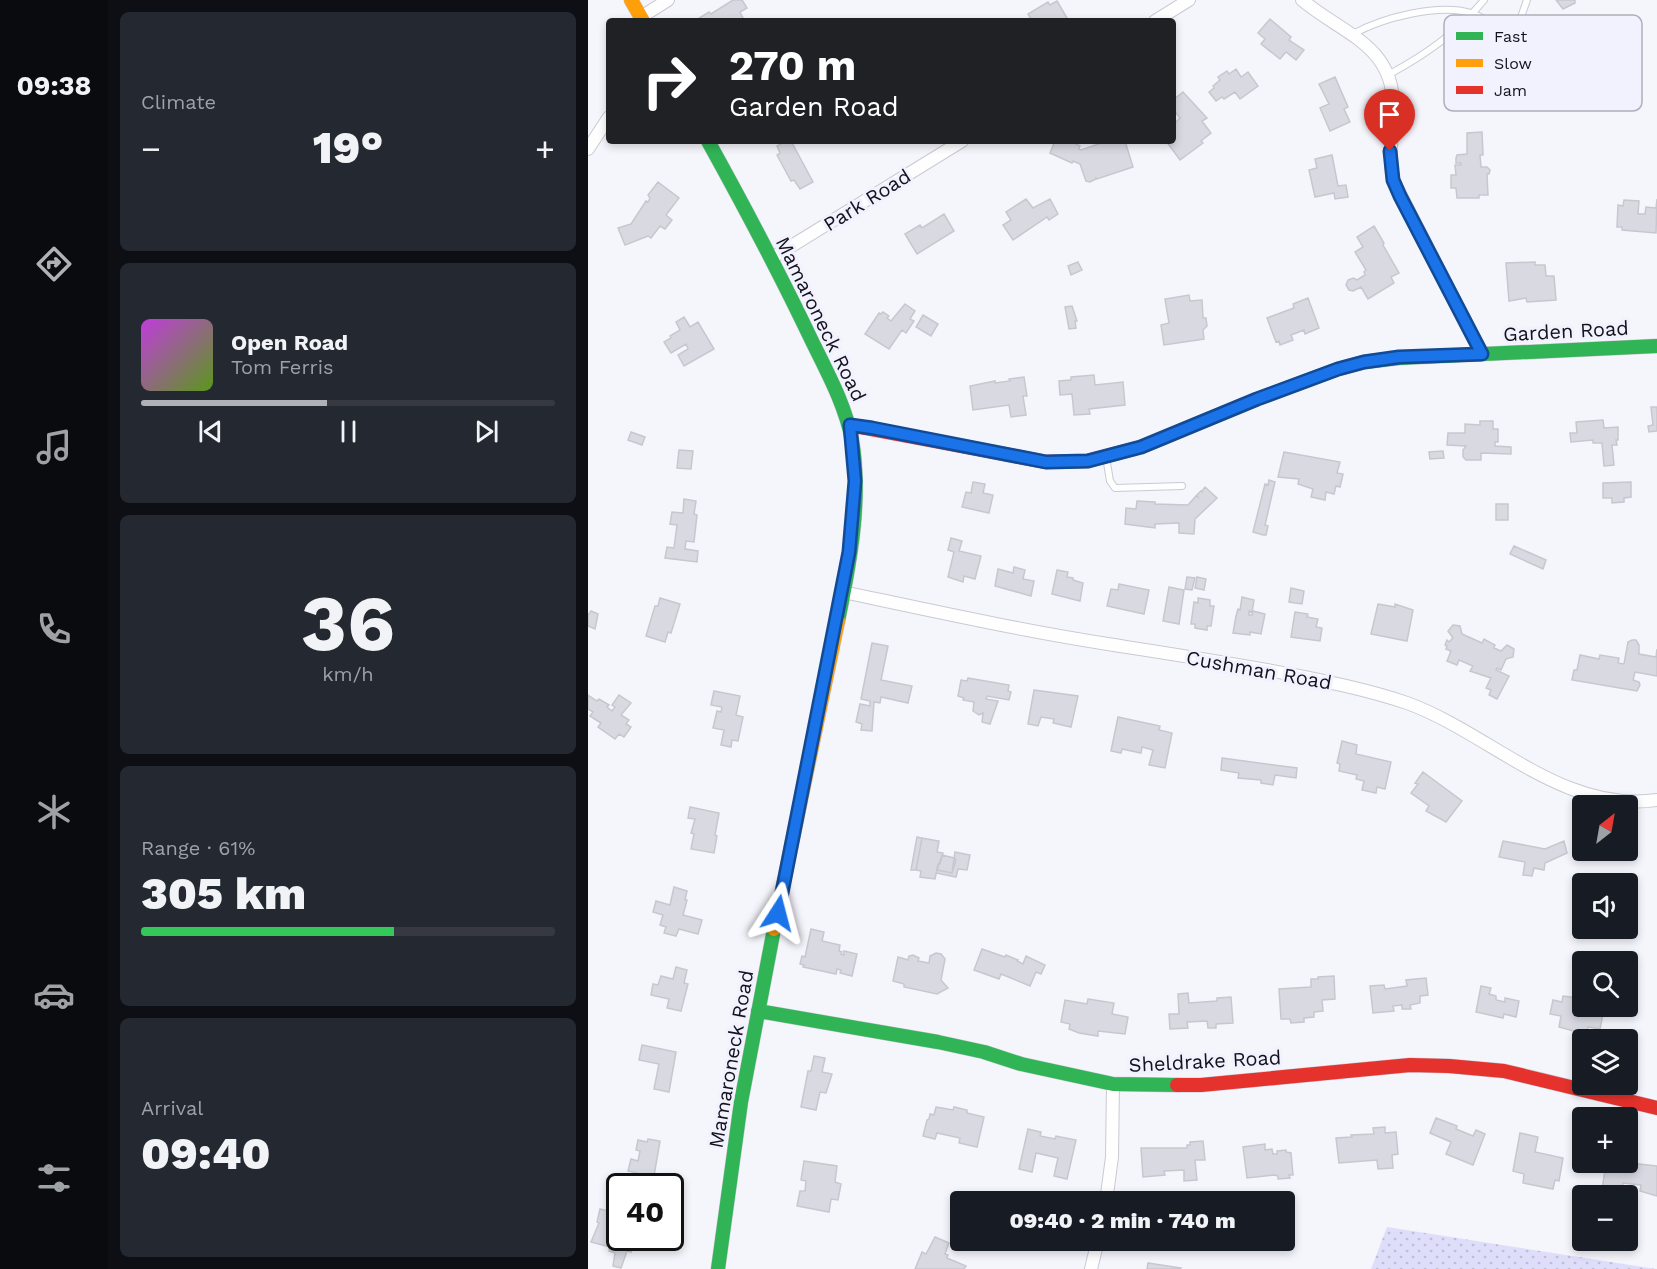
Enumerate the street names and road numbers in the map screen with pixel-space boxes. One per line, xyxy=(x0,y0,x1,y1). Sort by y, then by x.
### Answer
street label: Park Road xyxy=(819,164,915,236)
street label: Mamaroneck Road xyxy=(771,233,871,405)
street label: Garden Road xyxy=(1503,316,1629,346)
street label: Cushman Road xyxy=(1184,645,1334,695)
street label: Mamaroneck Road xyxy=(704,968,758,1150)
street label: Sheldrake Road xyxy=(1128,1045,1282,1077)

